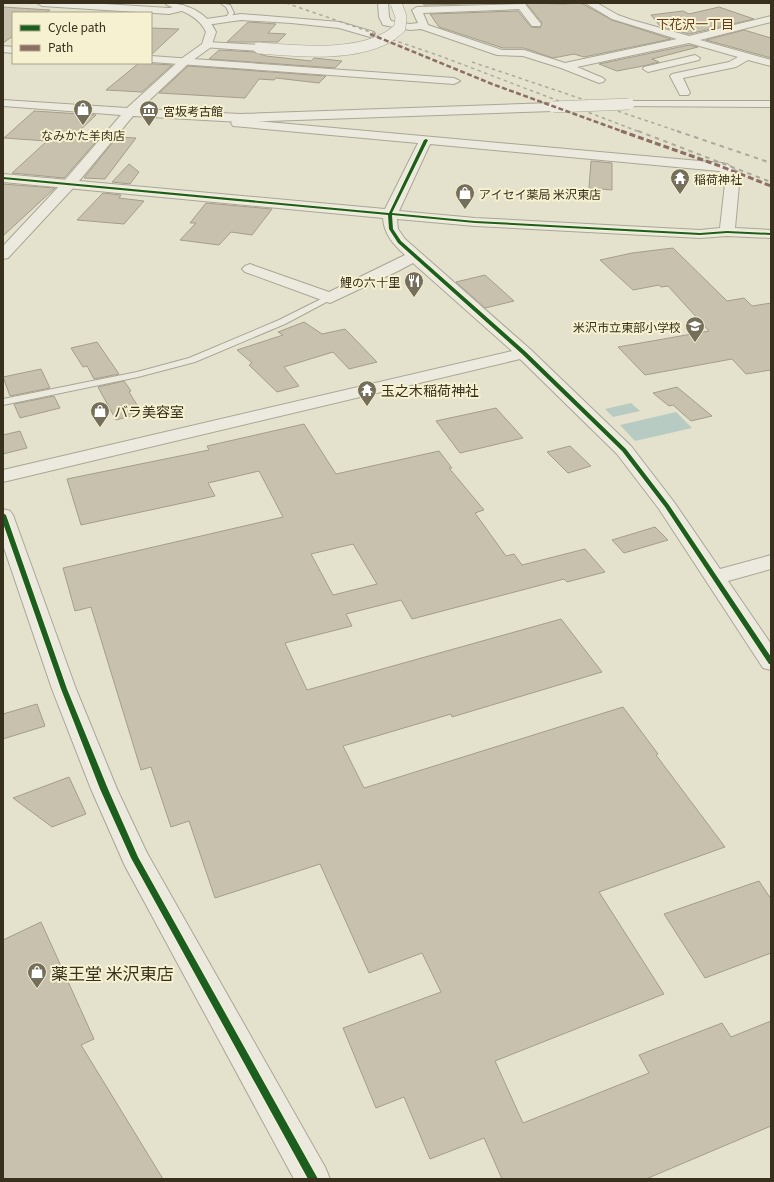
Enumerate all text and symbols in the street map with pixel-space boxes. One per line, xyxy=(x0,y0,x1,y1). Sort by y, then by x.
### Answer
legend xyxy=(12,12,152,64)
district label: 下花沢一丁目 xyxy=(656,14,734,33)
text: Cycle path xyxy=(48,18,106,35)
text: Path xyxy=(48,38,73,55)
shop icon: なみかた羊肉店 xyxy=(72,98,94,126)
museum icon: 宮坂考古館 xyxy=(138,99,160,127)
place label: 宮坂考古館 xyxy=(163,102,223,119)
place label: なみかた羊肉店 xyxy=(41,126,125,143)
temple icon: 稲荷神社 xyxy=(669,167,691,195)
place label: 稲荷神社 xyxy=(694,170,742,187)
shop icon: アイセイ薬局 米沢東店 xyxy=(454,182,476,210)
place label: アイセイ薬局 米沢東店 xyxy=(479,185,601,202)
restaurant icon: 鯉の六十里 xyxy=(403,270,425,298)
place label: 鯉の六十里 xyxy=(340,273,400,290)
school or university icon: 米沢市立東部小学校 xyxy=(684,315,706,343)
place label: 米沢市立東部小学校 xyxy=(573,318,681,335)
temple icon: 玉之木稲荷神社 xyxy=(356,379,378,407)
place label: 玉之木稲荷神社 xyxy=(381,380,479,400)
shop icon: バラ美容室 xyxy=(89,400,111,428)
place label: バラ美容室 xyxy=(114,401,184,421)
place label: 薬王堂 米沢東店 xyxy=(51,960,174,985)
shop icon: 薬王堂 米沢東店 xyxy=(26,961,48,989)

